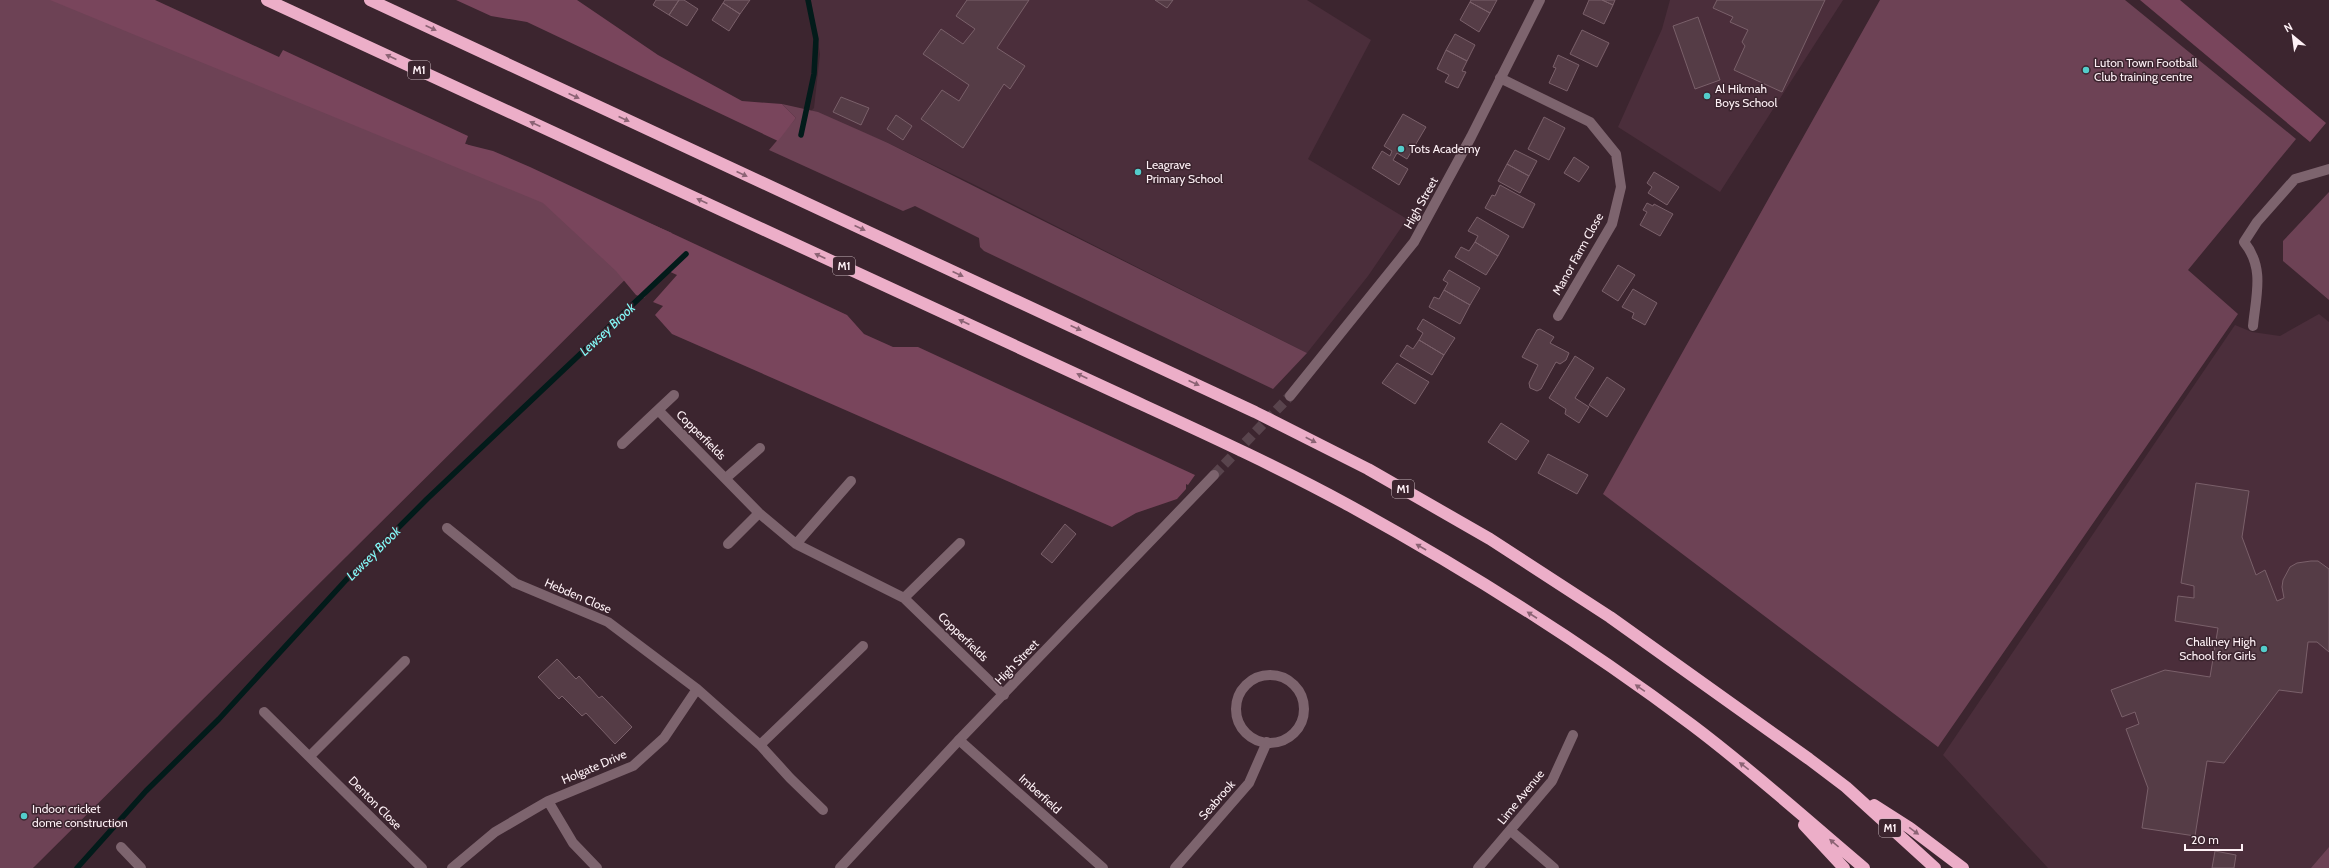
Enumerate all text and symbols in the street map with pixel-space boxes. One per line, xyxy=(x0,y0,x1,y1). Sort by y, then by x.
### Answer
north arrow xyxy=(2273,16,2313,56)
text: N xyxy=(2281,19,2295,35)
one-way arrow xyxy=(425,26,437,32)
one-way arrow xyxy=(386,54,397,60)
place label: Luton Town Football Club training centre xyxy=(2094,55,2197,84)
road number: M1 xyxy=(408,61,430,79)
marker: Luton Town Football Club training centre xyxy=(2081,65,2091,75)
place label: Al Hikmah Boys School xyxy=(1715,81,1777,110)
marker: Al Hikmah Boys School xyxy=(1702,91,1712,101)
one-way arrow xyxy=(568,93,579,99)
one-way arrow xyxy=(619,116,630,122)
one-way arrow xyxy=(529,121,540,127)
place label: Tots Academy xyxy=(1409,141,1480,156)
marker: Tots Academy xyxy=(1396,144,1406,154)
place label: Leagrave Primary School xyxy=(1146,157,1223,186)
marker: Leagrave Primary School xyxy=(1133,167,1143,177)
one-way arrow xyxy=(737,171,748,177)
street label: High Street xyxy=(1400,174,1441,231)
one-way arrow xyxy=(697,198,708,204)
street label: Manor Farm Close xyxy=(1549,210,1606,297)
one-way arrow xyxy=(855,225,866,231)
one-way arrow xyxy=(815,253,826,259)
road number: M1 xyxy=(833,257,855,275)
one-way arrow xyxy=(952,270,964,277)
water label: Lewsey Brook xyxy=(576,299,638,359)
one-way arrow xyxy=(958,319,969,325)
one-way arrow xyxy=(1070,325,1082,331)
one-way arrow xyxy=(1076,373,1087,379)
one-way arrow xyxy=(1188,380,1200,386)
street label: Copperfields xyxy=(673,407,729,463)
one-way arrow xyxy=(1305,437,1317,443)
road number: M1 xyxy=(1392,480,1414,498)
water label: Lewsey Brook xyxy=(343,522,404,583)
one-way arrow xyxy=(1415,544,1427,551)
street label: Hebden Close xyxy=(542,575,614,616)
street label: Copperfields xyxy=(935,609,992,664)
one-way arrow xyxy=(1526,612,1538,619)
place label: Challney High School for Girls xyxy=(2179,634,2256,663)
street label: High Street xyxy=(991,636,1042,687)
marker: Challney High School for Girls xyxy=(2259,644,2269,654)
one-way arrow xyxy=(1634,684,1645,692)
street label: Holgate Drive xyxy=(559,746,629,787)
one-way arrow xyxy=(1738,762,1749,770)
street label: Lime Avenue xyxy=(1494,766,1547,827)
street label: Imberfield xyxy=(1016,771,1065,817)
street label: Denton Close xyxy=(346,773,405,832)
street label: Seabrook xyxy=(1195,776,1238,823)
place label: Indoor cricket dome construction xyxy=(32,801,128,830)
marker: Indoor cricket dome construction xyxy=(19,811,29,821)
road number: M1 xyxy=(1879,819,1901,837)
scale bar xyxy=(2185,826,2242,852)
one-way arrow xyxy=(1909,827,1919,835)
text: 20 m xyxy=(2191,832,2219,847)
one-way arrow xyxy=(1829,838,1840,847)

